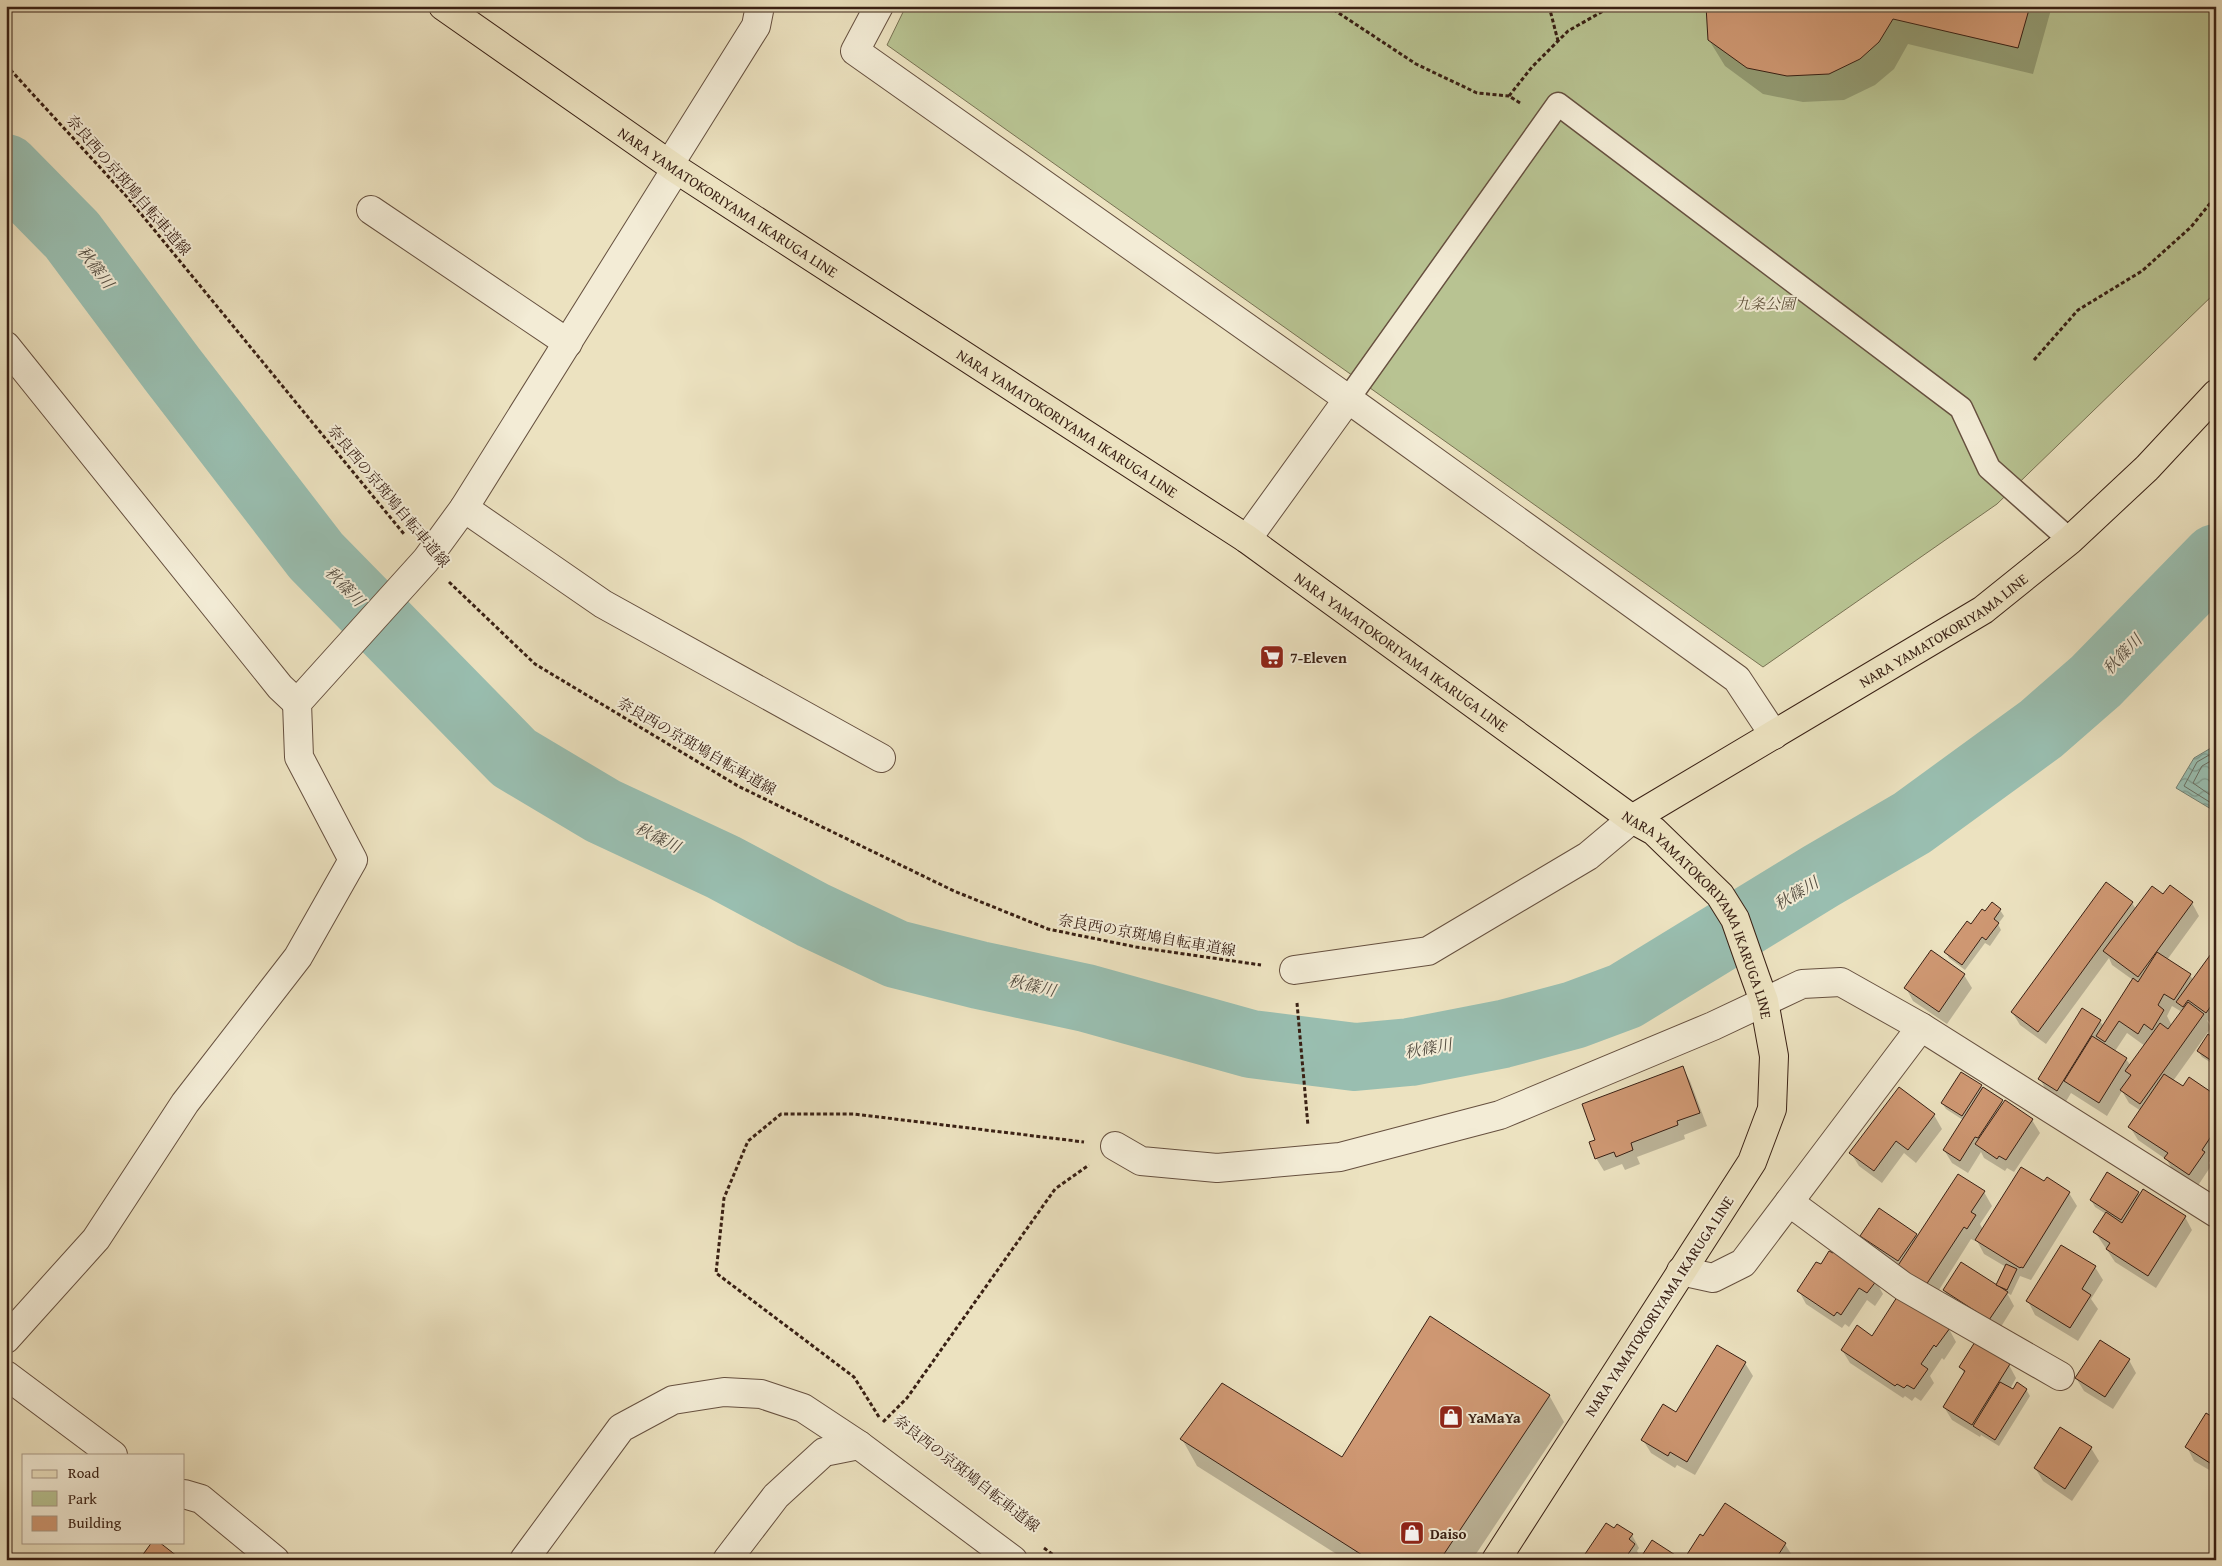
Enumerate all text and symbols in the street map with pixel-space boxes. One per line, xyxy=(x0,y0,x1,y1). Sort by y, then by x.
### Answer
street label: 奈良西の京斑鳩自転車道線 xyxy=(62,110,196,260)
street label: NARA YAMATOKORIYAMA IKARUGA LINE xyxy=(614,121,843,282)
water label: 秋篠川 xyxy=(72,241,121,295)
park label: 九条公園 xyxy=(1735,293,1798,314)
street label: NARA YAMATOKORIYAMA IKARUGA LINE xyxy=(953,343,1183,502)
street label: 奈良西の京斑鳩自転車道線 xyxy=(323,420,455,572)
water label: 秋篠川 xyxy=(320,560,372,613)
street label: NARA YAMATOKORIYAMA IKARUGA LINE xyxy=(1291,567,1513,737)
street label: NARA YAMATOKORIYAMA LINE xyxy=(1855,568,2032,692)
water label: 秋篠川 xyxy=(2097,627,2149,680)
supermarket icon: 7-Eleven xyxy=(1259,644,1285,670)
place label: 7-Eleven xyxy=(1290,647,1347,668)
street label: 奈良西の京斑鳩自転車道線 xyxy=(614,692,780,800)
street label: NARA YAMATOKORIYAMA IKARUGA LINE xyxy=(1618,805,1778,1021)
water label: 秋篠川 xyxy=(631,816,687,859)
water label: 秋篠川 xyxy=(1769,869,1824,916)
street label: 奈良西の京斑鳩自転車道線 xyxy=(1057,909,1237,961)
water label: 秋篠川 xyxy=(1006,968,1060,1003)
water label: 秋篠川 xyxy=(1402,1032,1456,1064)
street label: NARA YAMATOKORIYAMA IKARUGA LINE xyxy=(1580,1191,1739,1420)
shop icon: YaMaYa xyxy=(1438,1404,1464,1430)
place label: YaMaYa xyxy=(1468,1407,1521,1428)
street label: 奈良西の京斑鳩自転車道線 xyxy=(890,1409,1044,1537)
legend xyxy=(22,1454,185,1544)
text: Road xyxy=(68,1462,99,1483)
text: Park xyxy=(68,1488,97,1509)
text: Building xyxy=(68,1512,122,1533)
shop icon: Daiso xyxy=(1399,1520,1425,1546)
place label: Daiso xyxy=(1430,1523,1467,1544)

